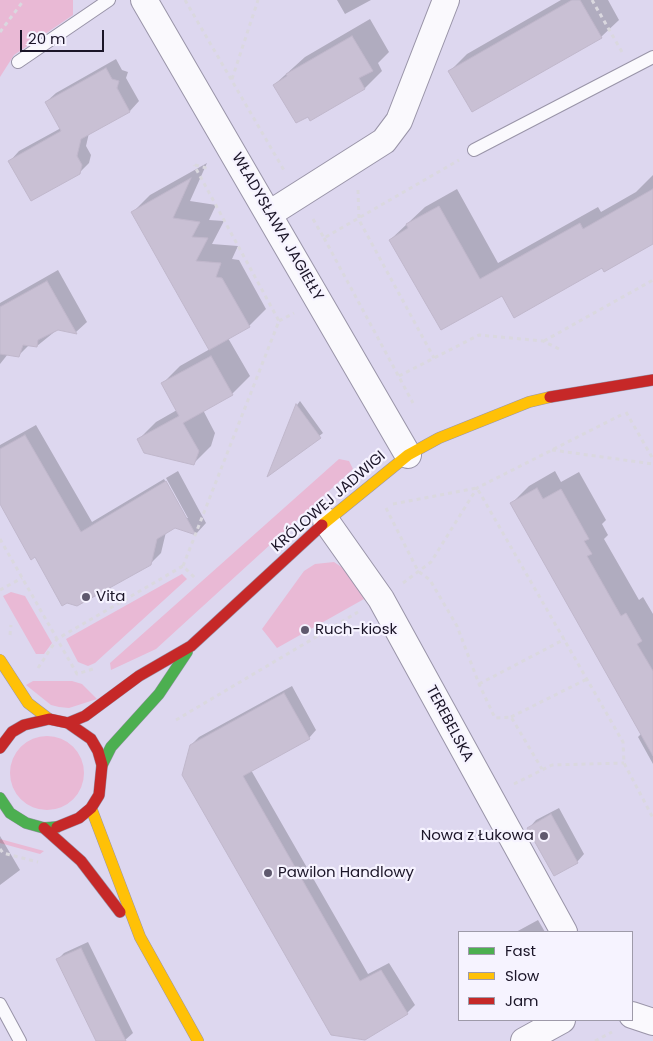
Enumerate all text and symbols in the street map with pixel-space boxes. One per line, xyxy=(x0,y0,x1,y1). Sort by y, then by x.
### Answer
scale bar xyxy=(22,20,106,52)
text: 20 m xyxy=(28,28,66,49)
street label: WŁADYSŁAWA JAGIEŁŁY xyxy=(227,150,327,304)
street label: KRÓLOWEJ JADWIGI xyxy=(268,448,390,556)
place label: Vita xyxy=(96,588,125,606)
marker: Vita xyxy=(80,591,92,603)
place label: Ruch-kiosk xyxy=(315,621,397,639)
marker: Ruch-kiosk xyxy=(299,624,311,636)
street label: TEREBELSKA xyxy=(421,683,477,765)
place label: Nowa z Łukowa xyxy=(421,827,534,845)
marker: Nowa z Łukowa xyxy=(538,830,550,842)
place label: Pawilon Handlowy xyxy=(278,864,414,882)
marker: Pawilon Handlowy xyxy=(262,867,274,879)
legend xyxy=(458,931,633,1021)
text: Fast xyxy=(505,940,536,961)
text: Slow xyxy=(505,965,539,986)
text: Jam xyxy=(505,990,539,1011)

